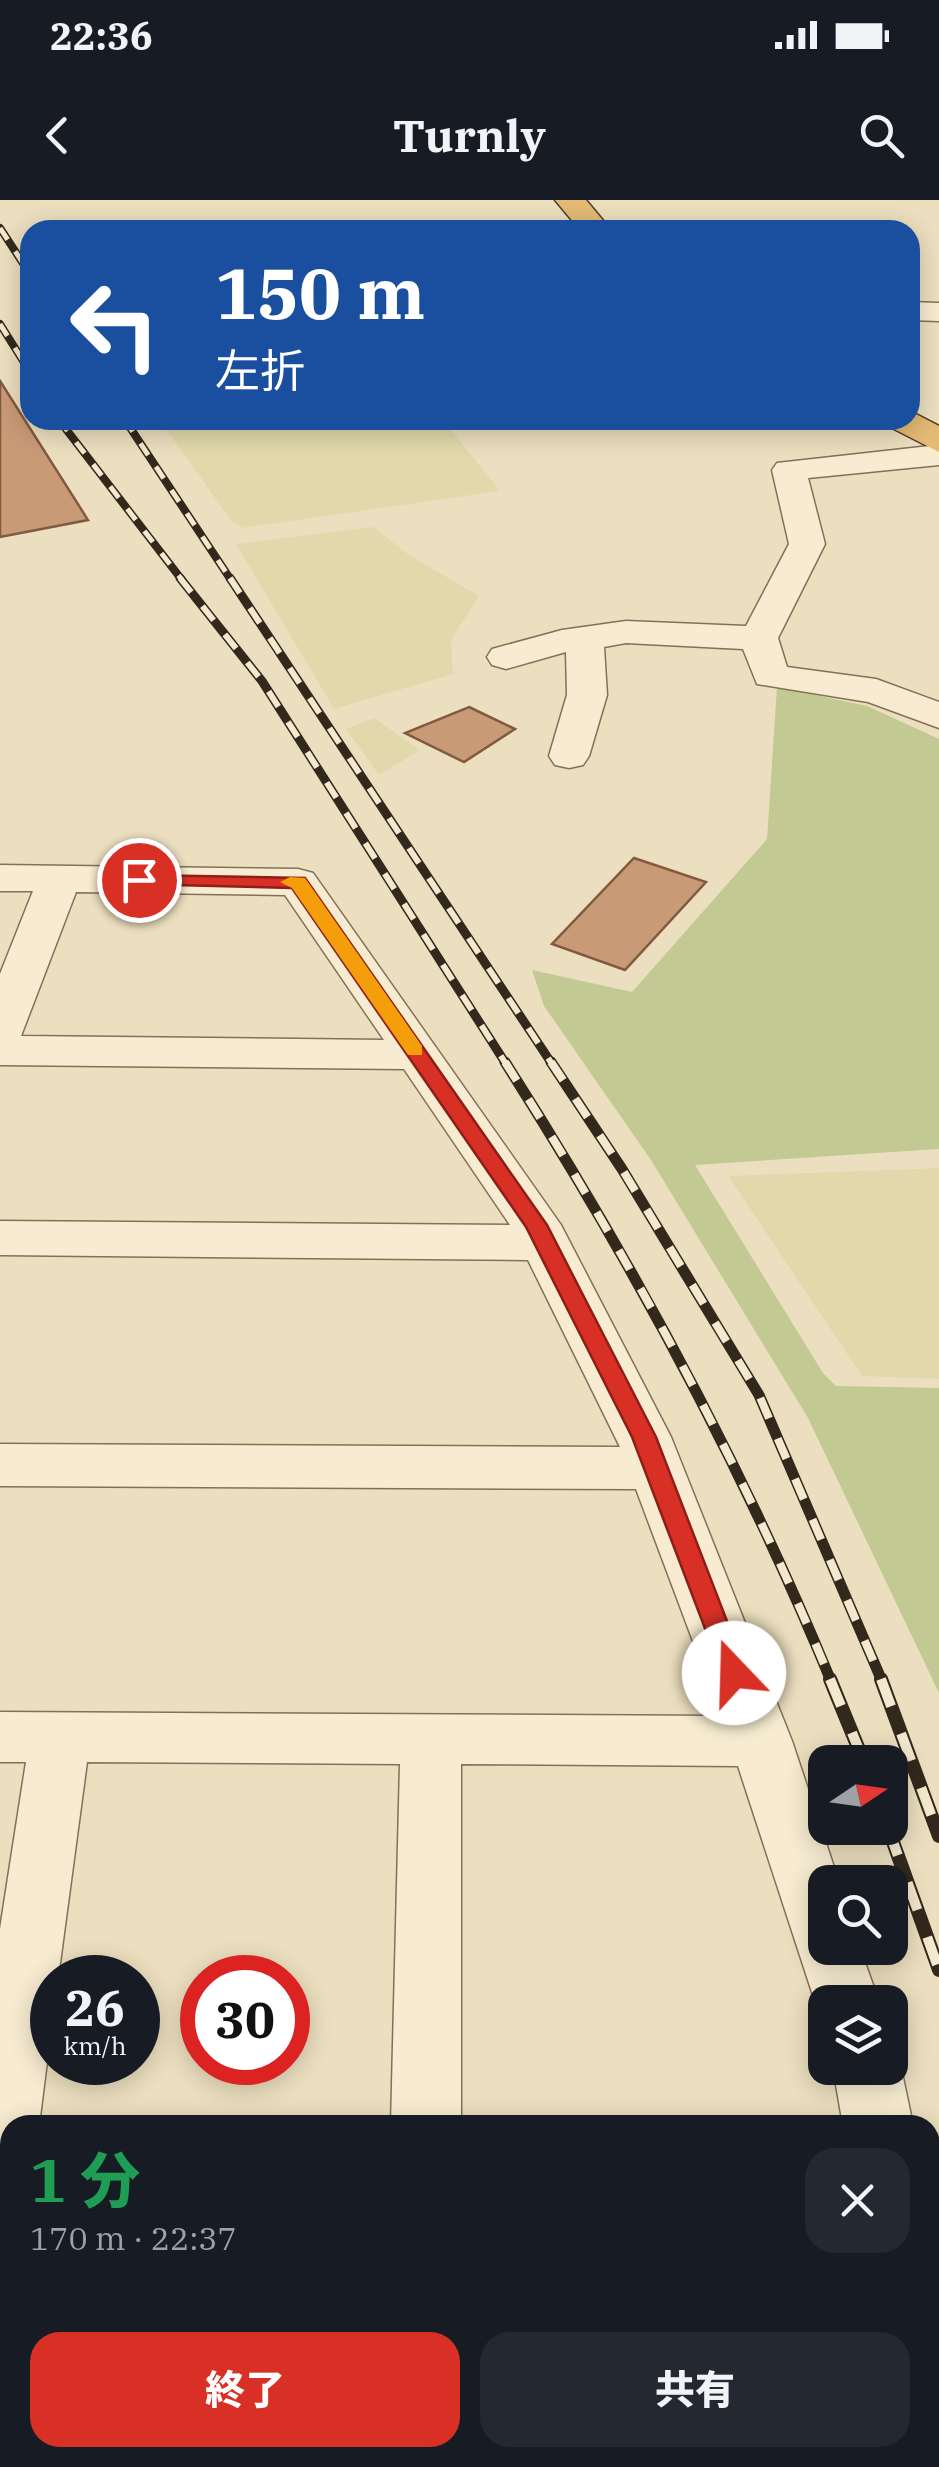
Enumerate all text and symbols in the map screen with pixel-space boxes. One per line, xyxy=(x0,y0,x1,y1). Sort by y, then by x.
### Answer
text: 22:36 xyxy=(50,11,153,60)
text: Turnly xyxy=(393,106,546,164)
icon: back xyxy=(30,108,85,163)
icon: search xyxy=(854,108,909,163)
text: 150 m xyxy=(215,247,425,338)
icon: left xyxy=(50,260,180,390)
text: 左折 xyxy=(215,341,305,399)
pin xyxy=(97,838,182,923)
icon: arrive xyxy=(112,853,167,908)
position arrow xyxy=(682,1621,786,1725)
north arrow xyxy=(808,1745,908,1845)
map controls xyxy=(808,1745,908,2085)
button: search xyxy=(808,1865,908,1965)
speed limit sign: 30 xyxy=(180,1955,310,2085)
text: 26 xyxy=(65,1975,125,2040)
button: layers xyxy=(808,1985,908,2085)
text: km/h xyxy=(63,2029,127,2062)
text: 1 分 xyxy=(30,2140,140,2219)
button: close xyxy=(805,2148,910,2253)
text: 170 m · 22:37 xyxy=(30,2217,237,2259)
button: 終了 xyxy=(30,2332,460,2447)
button: 共有 xyxy=(480,2332,910,2447)

